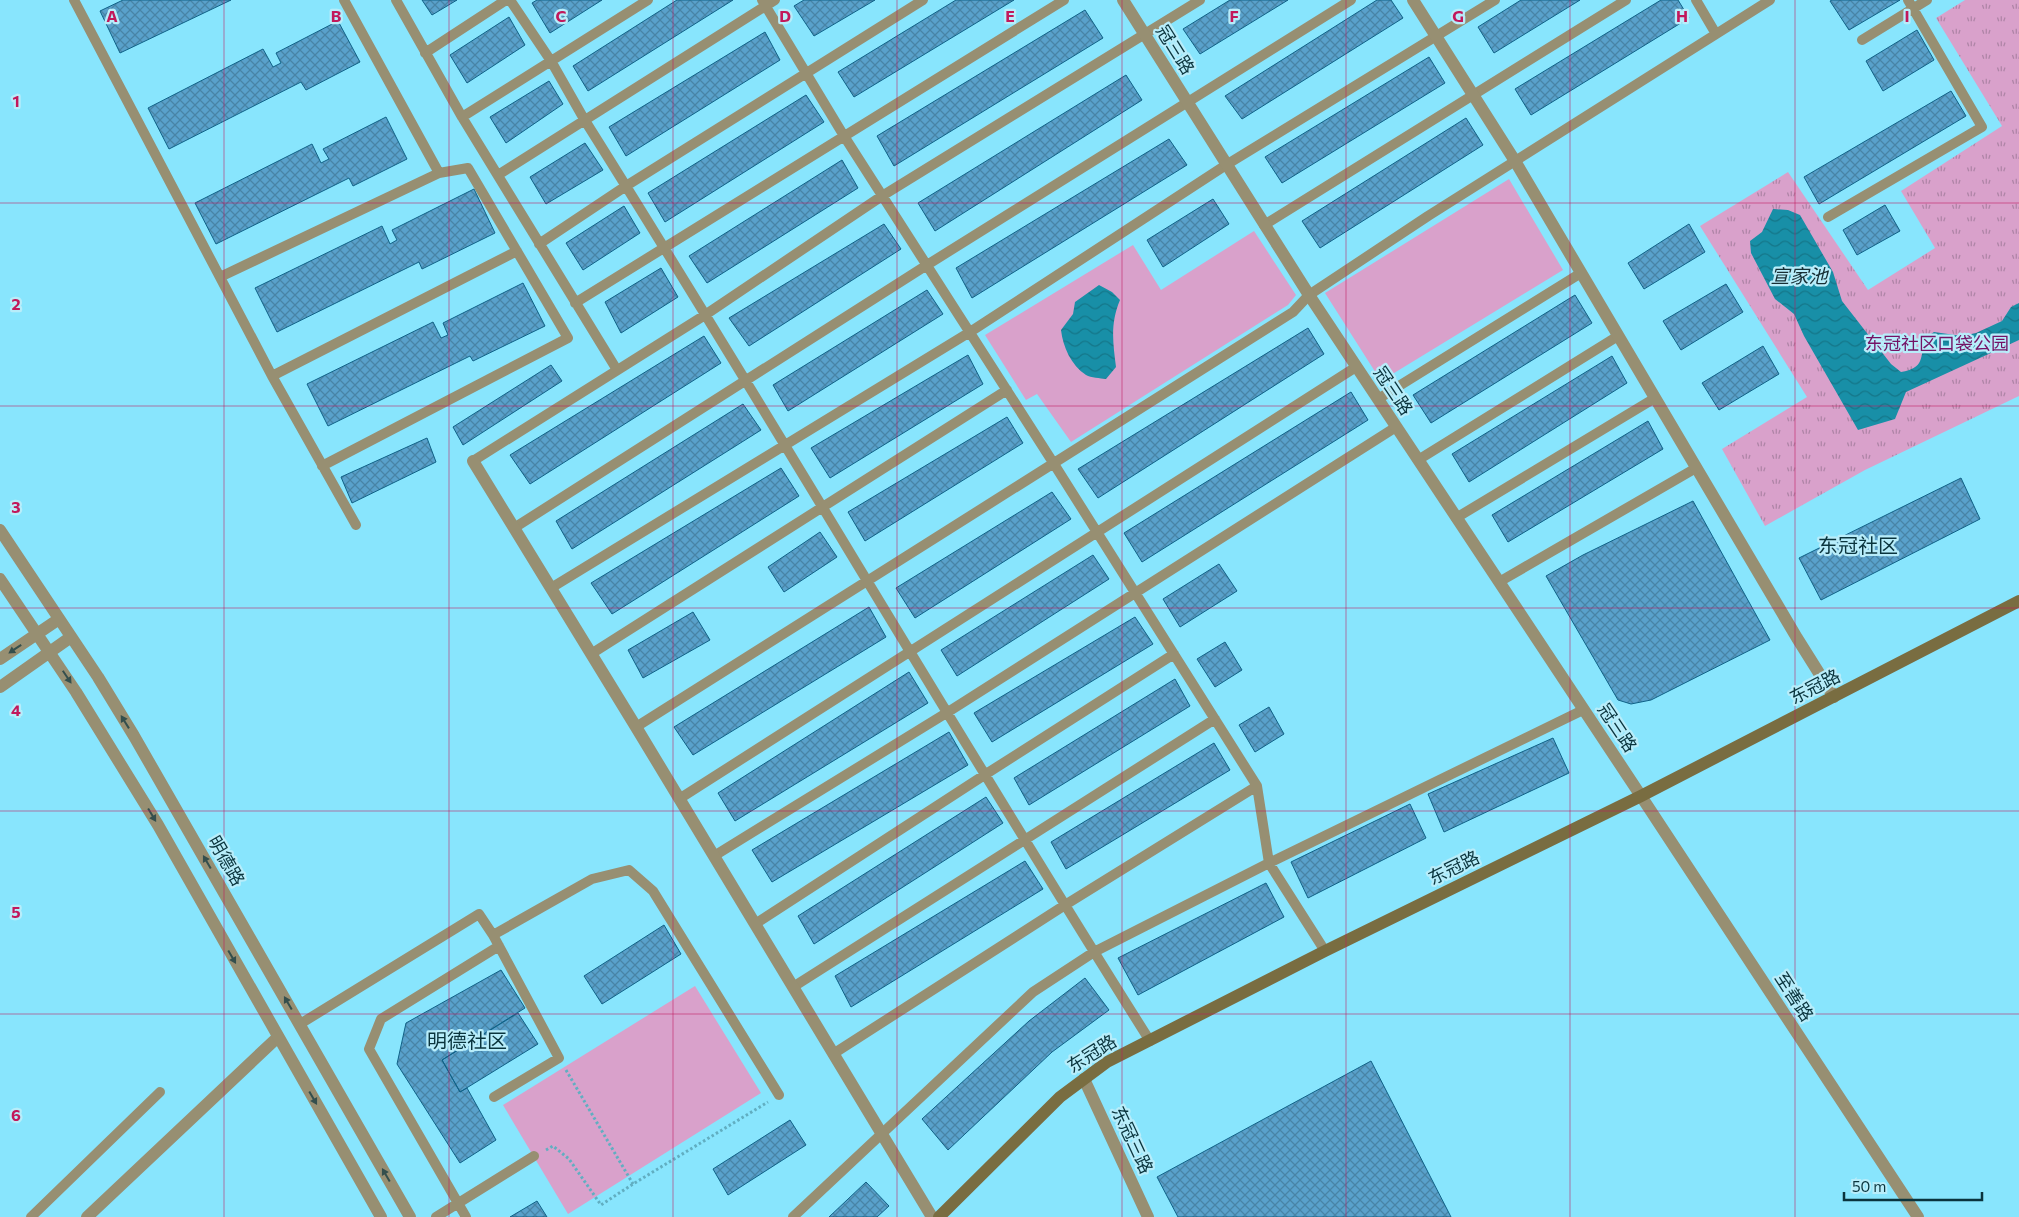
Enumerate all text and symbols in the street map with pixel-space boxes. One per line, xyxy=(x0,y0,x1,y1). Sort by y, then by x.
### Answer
text: A xyxy=(106,6,118,25)
text: B xyxy=(331,6,342,25)
text: C xyxy=(556,6,567,25)
text: D xyxy=(779,6,791,25)
text: E xyxy=(1005,6,1015,25)
text: F xyxy=(1229,6,1239,25)
text: G xyxy=(1452,6,1464,25)
text: H xyxy=(1676,6,1688,25)
text: I xyxy=(1904,6,1910,25)
street label: 冠三路 xyxy=(1152,21,1199,78)
text: 1 xyxy=(12,91,20,110)
water label: 宣家池 xyxy=(1770,264,1829,287)
text: 2 xyxy=(11,294,21,313)
park label: 东冠社区口袋公园 xyxy=(1865,332,2009,354)
street label: 冠三路 xyxy=(1370,362,1418,419)
text: 3 xyxy=(11,497,21,516)
district label: 东冠社区 xyxy=(1818,533,1898,557)
one-way arrow xyxy=(8,644,22,654)
street label: 东冠路 xyxy=(1785,664,1844,708)
one-way arrow xyxy=(62,670,72,684)
street label: 冠三路 xyxy=(1594,699,1642,756)
text: 4 xyxy=(11,700,21,719)
one-way arrow xyxy=(121,715,130,728)
one-way arrow xyxy=(147,809,156,822)
street label: 明德路 xyxy=(204,832,250,889)
street label: 东冠路 xyxy=(1424,845,1483,889)
one-way arrow xyxy=(202,856,211,869)
text: 5 xyxy=(11,902,21,921)
one-way arrow xyxy=(228,949,236,964)
street label: 至善路 xyxy=(1771,968,1819,1025)
one-way arrow xyxy=(283,997,292,1010)
district label: 明德社区 xyxy=(427,1028,507,1052)
street label: 东冠路 xyxy=(1063,1030,1120,1077)
one-way arrow xyxy=(308,1091,317,1104)
street label: 东冠三路 xyxy=(1108,1102,1158,1177)
text: 6 xyxy=(11,1105,21,1124)
one-way arrow xyxy=(382,1167,390,1182)
scale bar xyxy=(1844,1170,1982,1202)
text: 50 m xyxy=(1852,1177,1886,1195)

